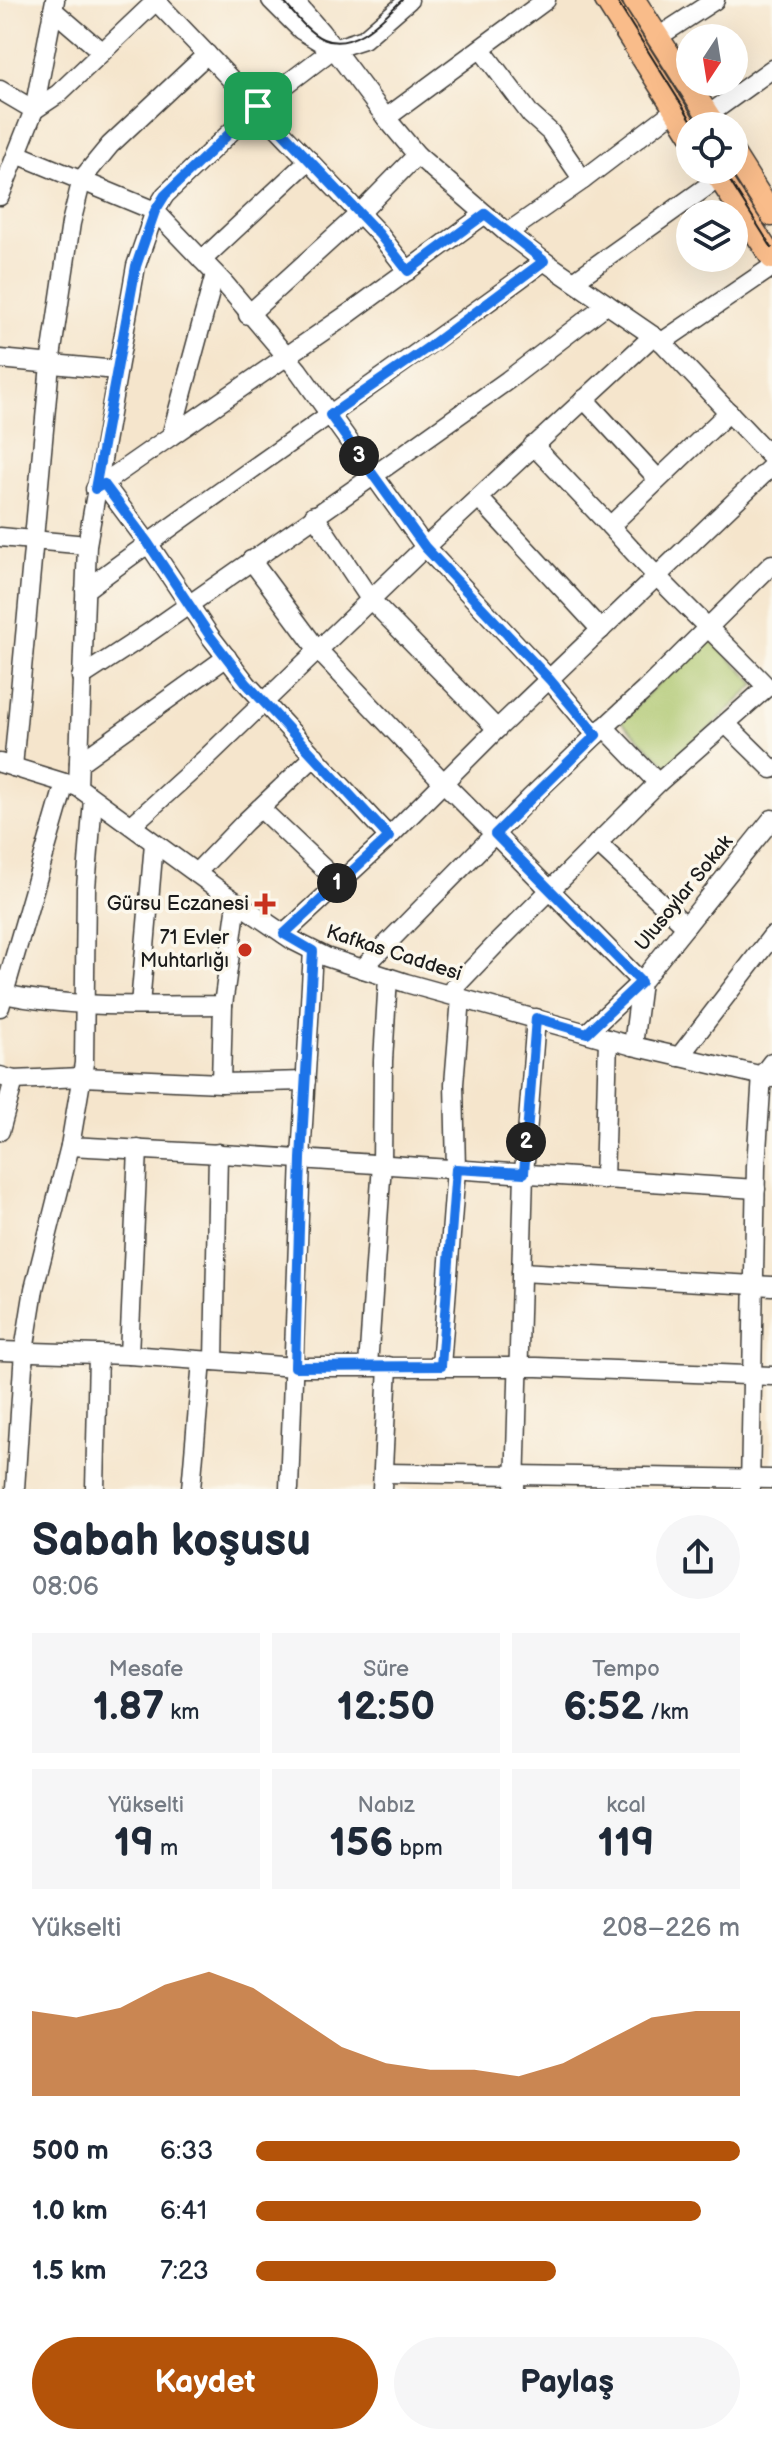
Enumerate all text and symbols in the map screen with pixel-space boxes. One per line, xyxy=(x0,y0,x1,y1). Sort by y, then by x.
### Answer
north arrow xyxy=(676,24,748,96)
map controls xyxy=(676,24,748,272)
pin xyxy=(224,72,292,140)
icon: arrive xyxy=(236,84,280,128)
button: locate xyxy=(676,112,748,184)
button: layers xyxy=(676,200,748,272)
pin: 3 xyxy=(339,436,379,476)
text: 3 xyxy=(353,442,365,469)
street label: Ulusoylar Sokak xyxy=(630,830,738,956)
pin: 1 xyxy=(317,863,357,903)
text: 1 xyxy=(332,869,342,896)
place label: Gürsu Eczanesi xyxy=(107,892,249,916)
marker: Gürsu Eczanesi xyxy=(256,895,274,913)
street label: Kafkas Caddesi xyxy=(323,920,465,986)
place label: 71 Evler Muhtarlığı xyxy=(140,926,230,973)
marker: 71 Evler Muhtarlığı xyxy=(236,941,254,959)
pin: 2 xyxy=(506,1122,546,1162)
text: 2 xyxy=(519,1128,533,1155)
text: Sabah koşusu xyxy=(32,1515,311,1568)
button: share xyxy=(656,1515,740,1599)
text: 08:06 xyxy=(32,1572,99,1603)
text: Mesafe xyxy=(109,1656,183,1683)
text: Süre xyxy=(363,1656,409,1683)
text: Tempo xyxy=(592,1656,660,1683)
text: 1.87 xyxy=(93,1683,164,1731)
text: 12:50 xyxy=(337,1683,435,1731)
text: 6:52 xyxy=(563,1683,644,1731)
text: km xyxy=(164,1699,199,1726)
text: /km xyxy=(644,1699,689,1726)
text: Yükselti xyxy=(108,1792,184,1819)
text: Nabız xyxy=(357,1792,415,1819)
text: kcal xyxy=(606,1792,646,1819)
text: 19 xyxy=(114,1819,154,1867)
text: 156 xyxy=(329,1819,393,1867)
text: 119 xyxy=(597,1819,655,1867)
text: m xyxy=(154,1835,178,1862)
text: bpm xyxy=(393,1835,443,1862)
text: Yükselti xyxy=(32,1913,122,1944)
text: 208–226 m xyxy=(602,1913,740,1944)
text: 500 m xyxy=(32,2136,109,2167)
text: 6:33 xyxy=(160,2136,213,2167)
text: 1.0 km xyxy=(32,2196,108,2227)
text: 6:41 xyxy=(160,2196,207,2227)
text: 1.5 km xyxy=(32,2256,107,2287)
text: 7:23 xyxy=(160,2256,209,2287)
button: Kaydet xyxy=(32,2337,378,2429)
button: Paylaş xyxy=(394,2337,740,2429)

